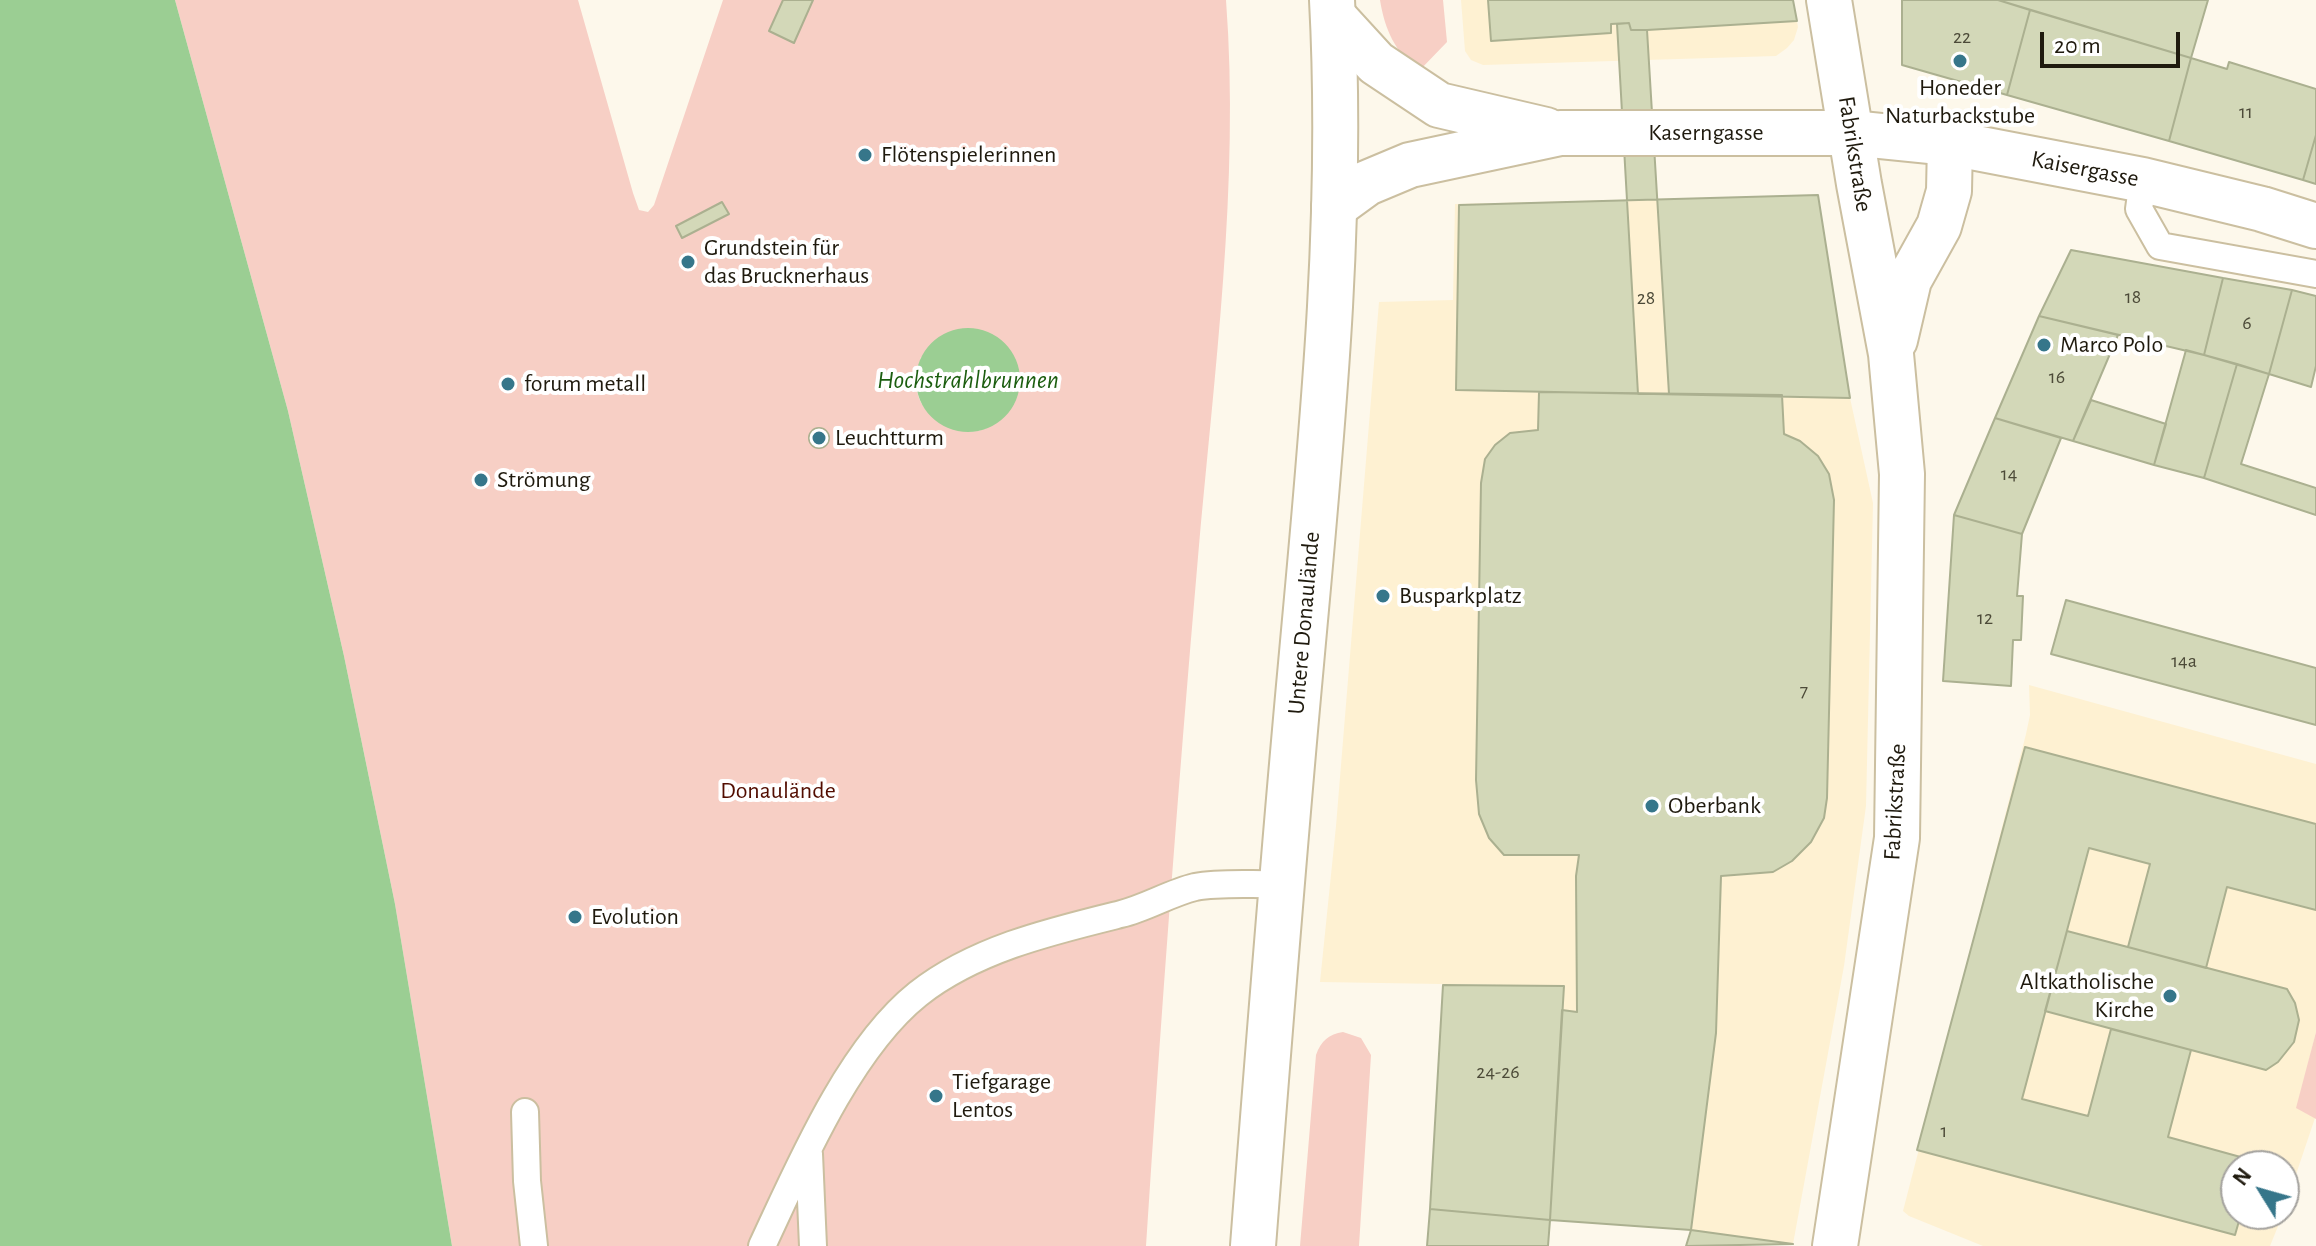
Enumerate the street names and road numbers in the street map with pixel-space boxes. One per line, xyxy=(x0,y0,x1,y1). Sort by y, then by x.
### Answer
street label: Fabrikstraße xyxy=(1832,94,1878,214)
street label: Kaserngasse xyxy=(1648,119,1764,147)
street label: Kaisergasse xyxy=(2029,144,2141,194)
street label: Untere Donaulände xyxy=(1282,530,1326,716)
street label: Fabrikstraße xyxy=(1878,743,1912,861)

